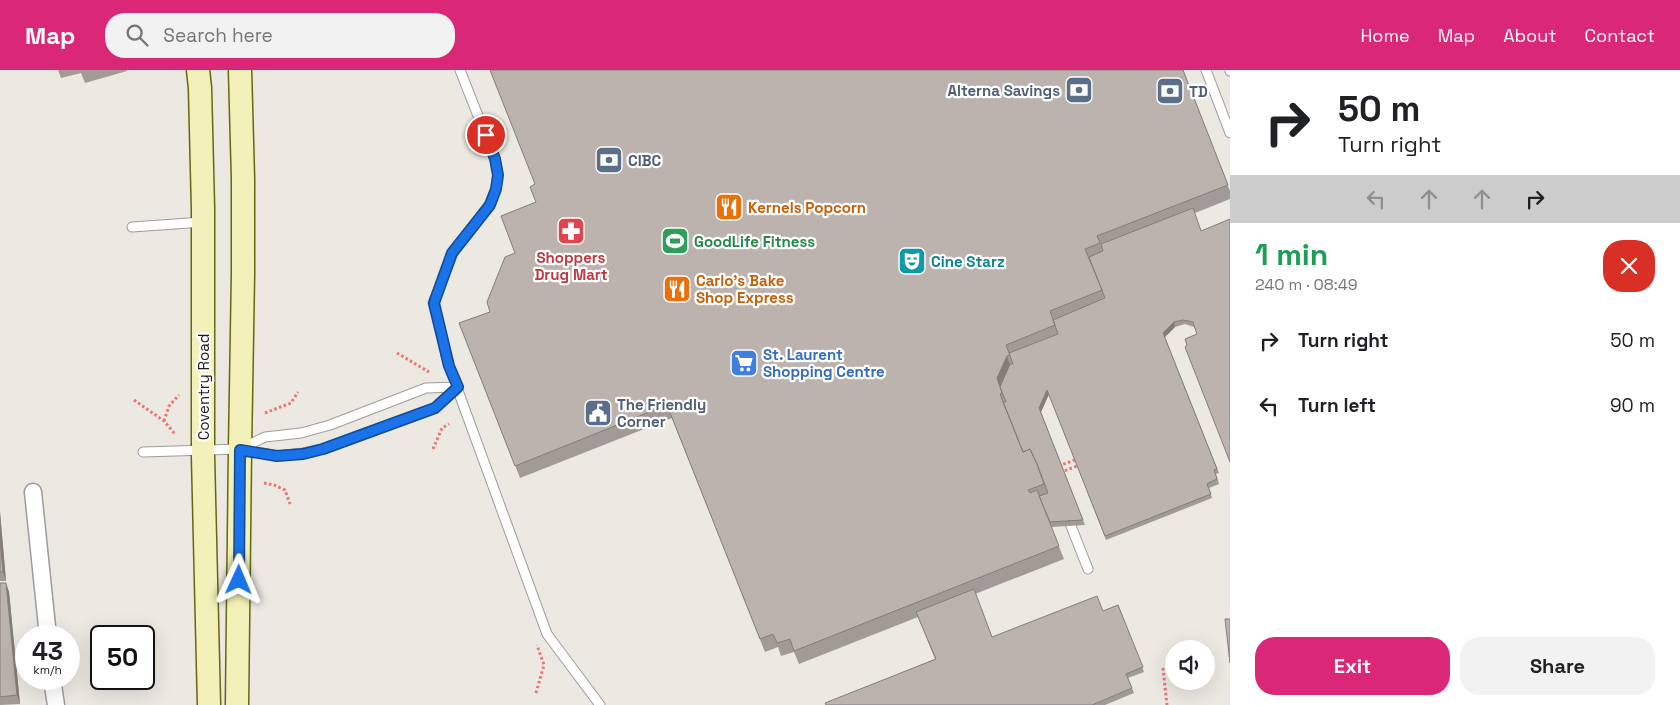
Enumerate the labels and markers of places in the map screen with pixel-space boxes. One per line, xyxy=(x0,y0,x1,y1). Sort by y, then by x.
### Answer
bank icon: Alterna Savings xyxy=(1064,75,1094,105)
bank icon: TD xyxy=(1155,76,1185,106)
place label: Alterna Savings xyxy=(947,81,1060,100)
place label: TD xyxy=(1189,82,1208,101)
pin xyxy=(465,114,507,156)
bank icon: CIBC xyxy=(594,145,624,175)
place label: CIBC xyxy=(628,151,662,170)
restaurant icon: Kernels Popcorn xyxy=(714,192,744,222)
place label: Kernels Popcorn xyxy=(748,198,866,217)
pharmacy icon: Shoppers Drug Mart xyxy=(556,216,586,246)
sports icon: GoodLife Fitness xyxy=(660,226,690,256)
place label: GoodLife Fitness xyxy=(694,232,815,251)
theatre icon: Cine Starz xyxy=(897,246,927,276)
place label: Shoppers Drug Mart xyxy=(534,248,608,284)
place label: Cine Starz xyxy=(931,252,1005,271)
place label: Carlo’s Bake Shop Express xyxy=(696,271,794,307)
restaurant icon: Carlo’s Bake Shop Express xyxy=(662,274,692,304)
place label: St. Laurent Shopping Centre xyxy=(763,345,885,381)
supermarket icon: St. Laurent Shopping Centre xyxy=(729,348,759,378)
place label: The Friendly Corner xyxy=(617,395,706,431)
public building icon: The Friendly Corner xyxy=(583,398,613,428)

